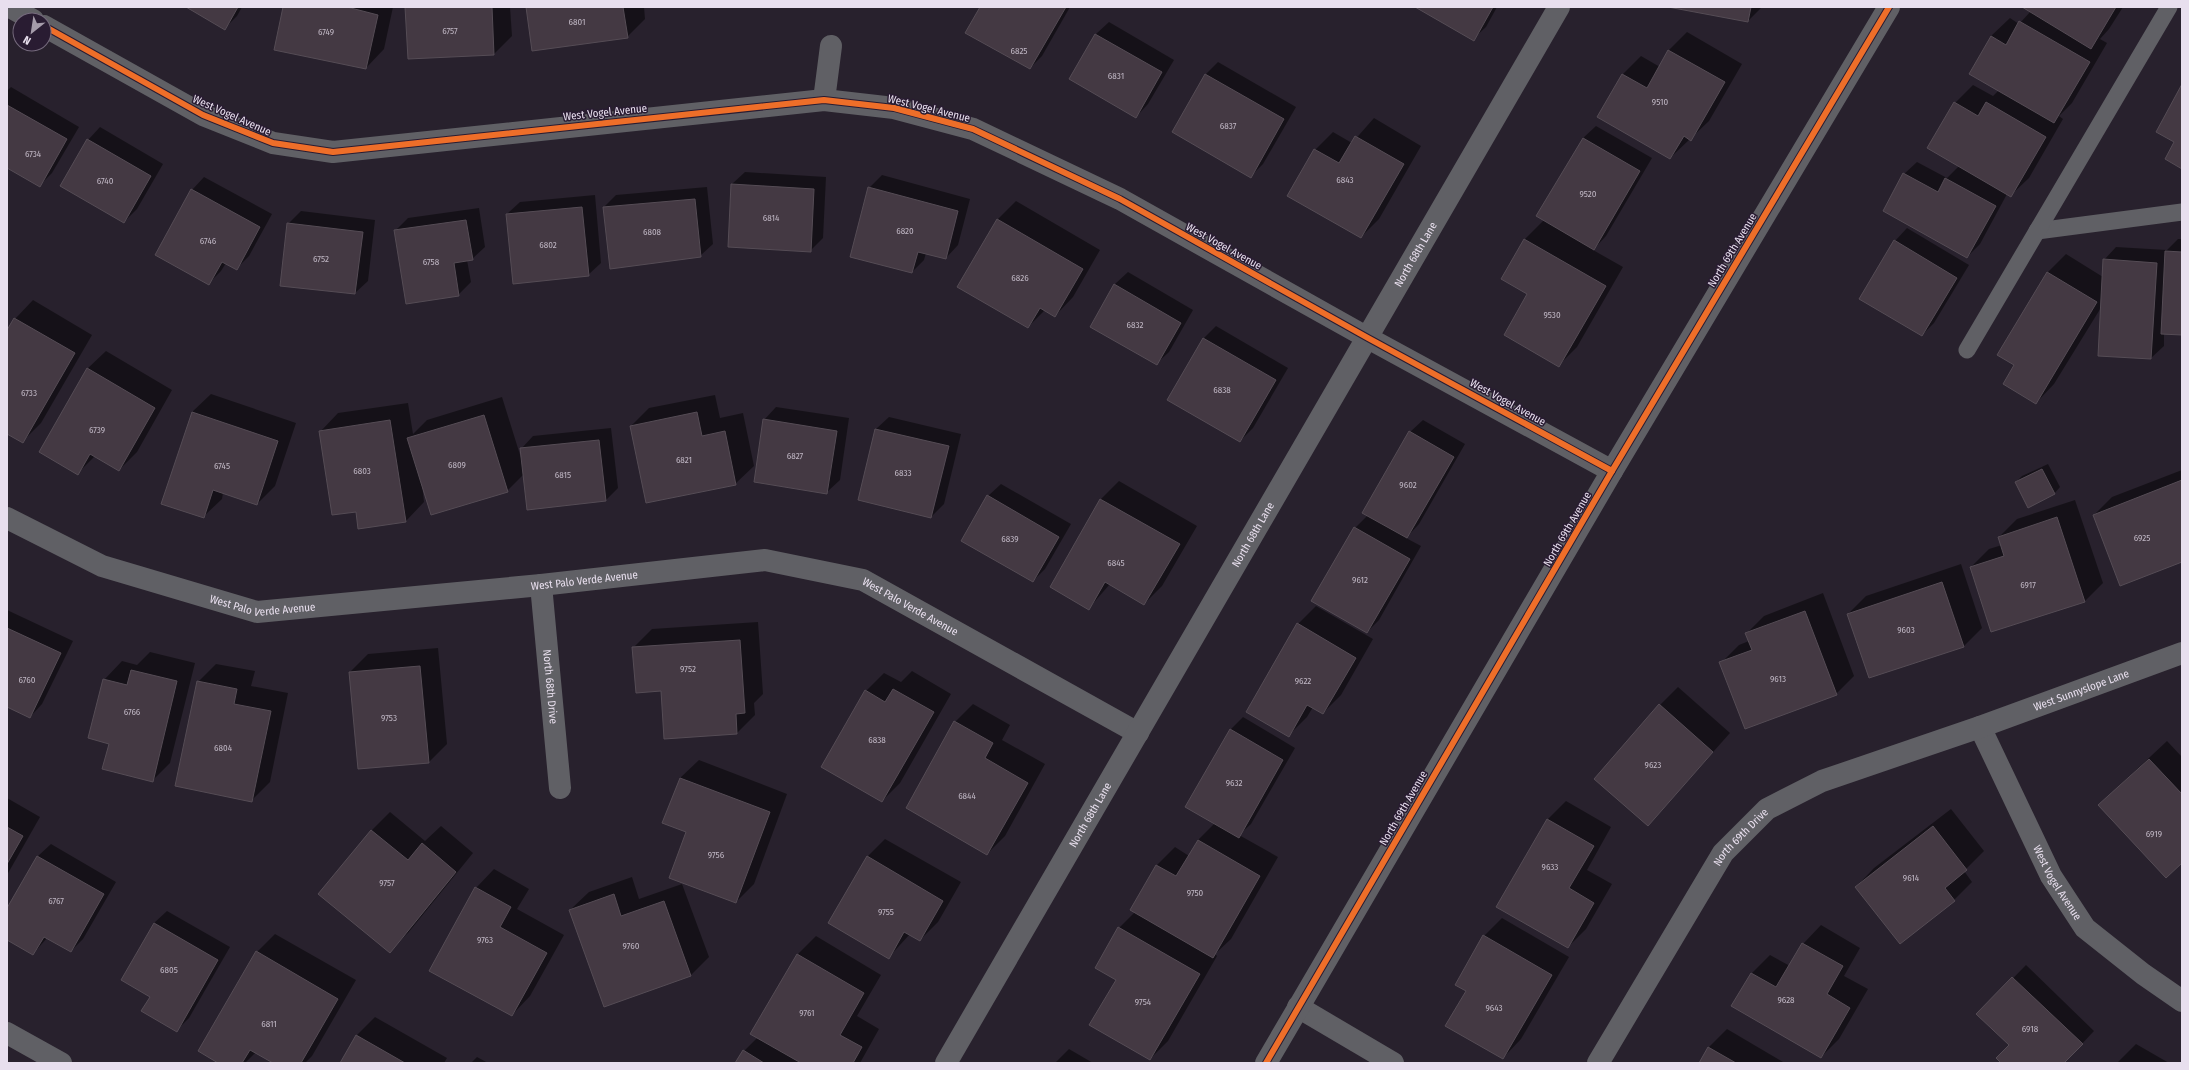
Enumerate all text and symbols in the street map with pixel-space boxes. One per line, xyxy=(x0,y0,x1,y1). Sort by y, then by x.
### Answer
north arrow xyxy=(12,12,52,52)
house number: 6801 xyxy=(569,17,585,27)
house number: 6757 xyxy=(442,26,458,36)
house number: 6749 xyxy=(318,27,334,37)
text: N xyxy=(21,33,33,48)
house number: 6825 xyxy=(1010,46,1028,56)
house number: 6831 xyxy=(1108,71,1124,81)
street label: West Vogel Avenue xyxy=(191,92,273,139)
street label: West Vogel Avenue xyxy=(886,92,971,125)
house number: 9510 xyxy=(1652,97,1668,107)
street label: West Vogel Avenue xyxy=(562,102,648,123)
house number: 6837 xyxy=(1220,121,1237,131)
house number: 6734 xyxy=(25,149,42,159)
house number: 6843 xyxy=(1336,175,1354,185)
house number: 6740 xyxy=(97,176,114,186)
house number: 9520 xyxy=(1579,189,1597,199)
street label: North 69th Avenue xyxy=(1705,211,1760,290)
house number: 6814 xyxy=(763,213,780,223)
street label: West Vogel Avenue xyxy=(1184,220,1264,273)
street label: North 68th Lane xyxy=(1392,220,1440,289)
house number: 6820 xyxy=(896,226,914,236)
house number: 6808 xyxy=(643,227,662,237)
house number: 6746 xyxy=(200,236,217,246)
house number: 6802 xyxy=(539,240,557,250)
house number: 6752 xyxy=(313,254,329,264)
house number: 6758 xyxy=(423,257,440,267)
house number: 6826 xyxy=(1011,273,1029,283)
house number: 9530 xyxy=(1543,310,1561,320)
house number: 6832 xyxy=(1127,320,1143,330)
street label: West Vogel Avenue xyxy=(1468,376,1548,429)
house number: 6838 xyxy=(1213,385,1231,395)
house number: 6733 xyxy=(21,388,37,398)
house number: 6739 xyxy=(89,425,105,435)
house number: 6827 xyxy=(787,451,804,461)
house number: 6821 xyxy=(676,455,692,465)
house number: 6809 xyxy=(448,460,466,470)
house number: 6745 xyxy=(214,461,230,471)
house number: 6803 xyxy=(353,466,371,476)
house number: 6833 xyxy=(894,468,912,478)
house number: 6815 xyxy=(555,470,571,480)
house number: 9602 xyxy=(1399,480,1417,490)
street label: North 69th Avenue xyxy=(1541,490,1594,569)
street label: North 68th Lane xyxy=(1229,500,1277,570)
house number: 6925 xyxy=(2134,533,2150,543)
house number: 6839 xyxy=(1001,534,1019,544)
house number: 6845 xyxy=(1107,558,1125,568)
street label: West Palo Verde Avenue xyxy=(530,568,639,593)
street label: West Palo Verde Avenue xyxy=(860,575,960,639)
house number: 9612 xyxy=(1352,575,1368,585)
house number: 6917 xyxy=(2020,580,2036,590)
street label: West Palo Verde Avenue xyxy=(208,592,316,620)
house number: 9603 xyxy=(1897,625,1915,635)
street label: North 68th Drive xyxy=(540,649,560,724)
house number: 9752 xyxy=(680,664,696,674)
street label: West Sunnyslope Lane xyxy=(2032,667,2131,714)
house number: 9613 xyxy=(1770,674,1786,684)
house number: 6760 xyxy=(19,675,36,685)
house number: 9622 xyxy=(1295,676,1311,686)
house number: 6766 xyxy=(124,707,141,717)
house number: 9753 xyxy=(381,713,397,723)
house number: 6838 xyxy=(868,735,886,745)
house number: 6804 xyxy=(214,743,233,753)
house number: 9623 xyxy=(1645,760,1661,770)
street label: North 69th Avenue xyxy=(1377,769,1430,848)
house number: 9632 xyxy=(1226,778,1242,788)
street label: North 68th Lane xyxy=(1067,780,1114,850)
house number: 6844 xyxy=(958,791,976,801)
street label: North 69th Drive xyxy=(1711,806,1771,868)
house number: 6919 xyxy=(2146,829,2162,839)
street label: West Vogel Avenue xyxy=(2030,843,2084,923)
house number: 9756 xyxy=(708,850,725,860)
house number: 9633 xyxy=(1542,862,1558,872)
house number: 9614 xyxy=(1903,873,1920,883)
house number: 9757 xyxy=(379,878,395,888)
house number: 9750 xyxy=(1187,888,1204,898)
house number: 6767 xyxy=(48,896,64,906)
house number: 9755 xyxy=(878,907,894,917)
house number: 9763 xyxy=(477,935,493,945)
house number: 9760 xyxy=(623,941,640,951)
house number: 6805 xyxy=(160,965,178,975)
house number: 9628 xyxy=(1777,995,1795,1005)
house number: 9754 xyxy=(1135,997,1152,1007)
house number: 9643 xyxy=(1485,1003,1503,1013)
house number: 9761 xyxy=(799,1008,815,1018)
house number: 6811 xyxy=(261,1019,277,1029)
house number: 6918 xyxy=(2022,1024,2039,1034)

